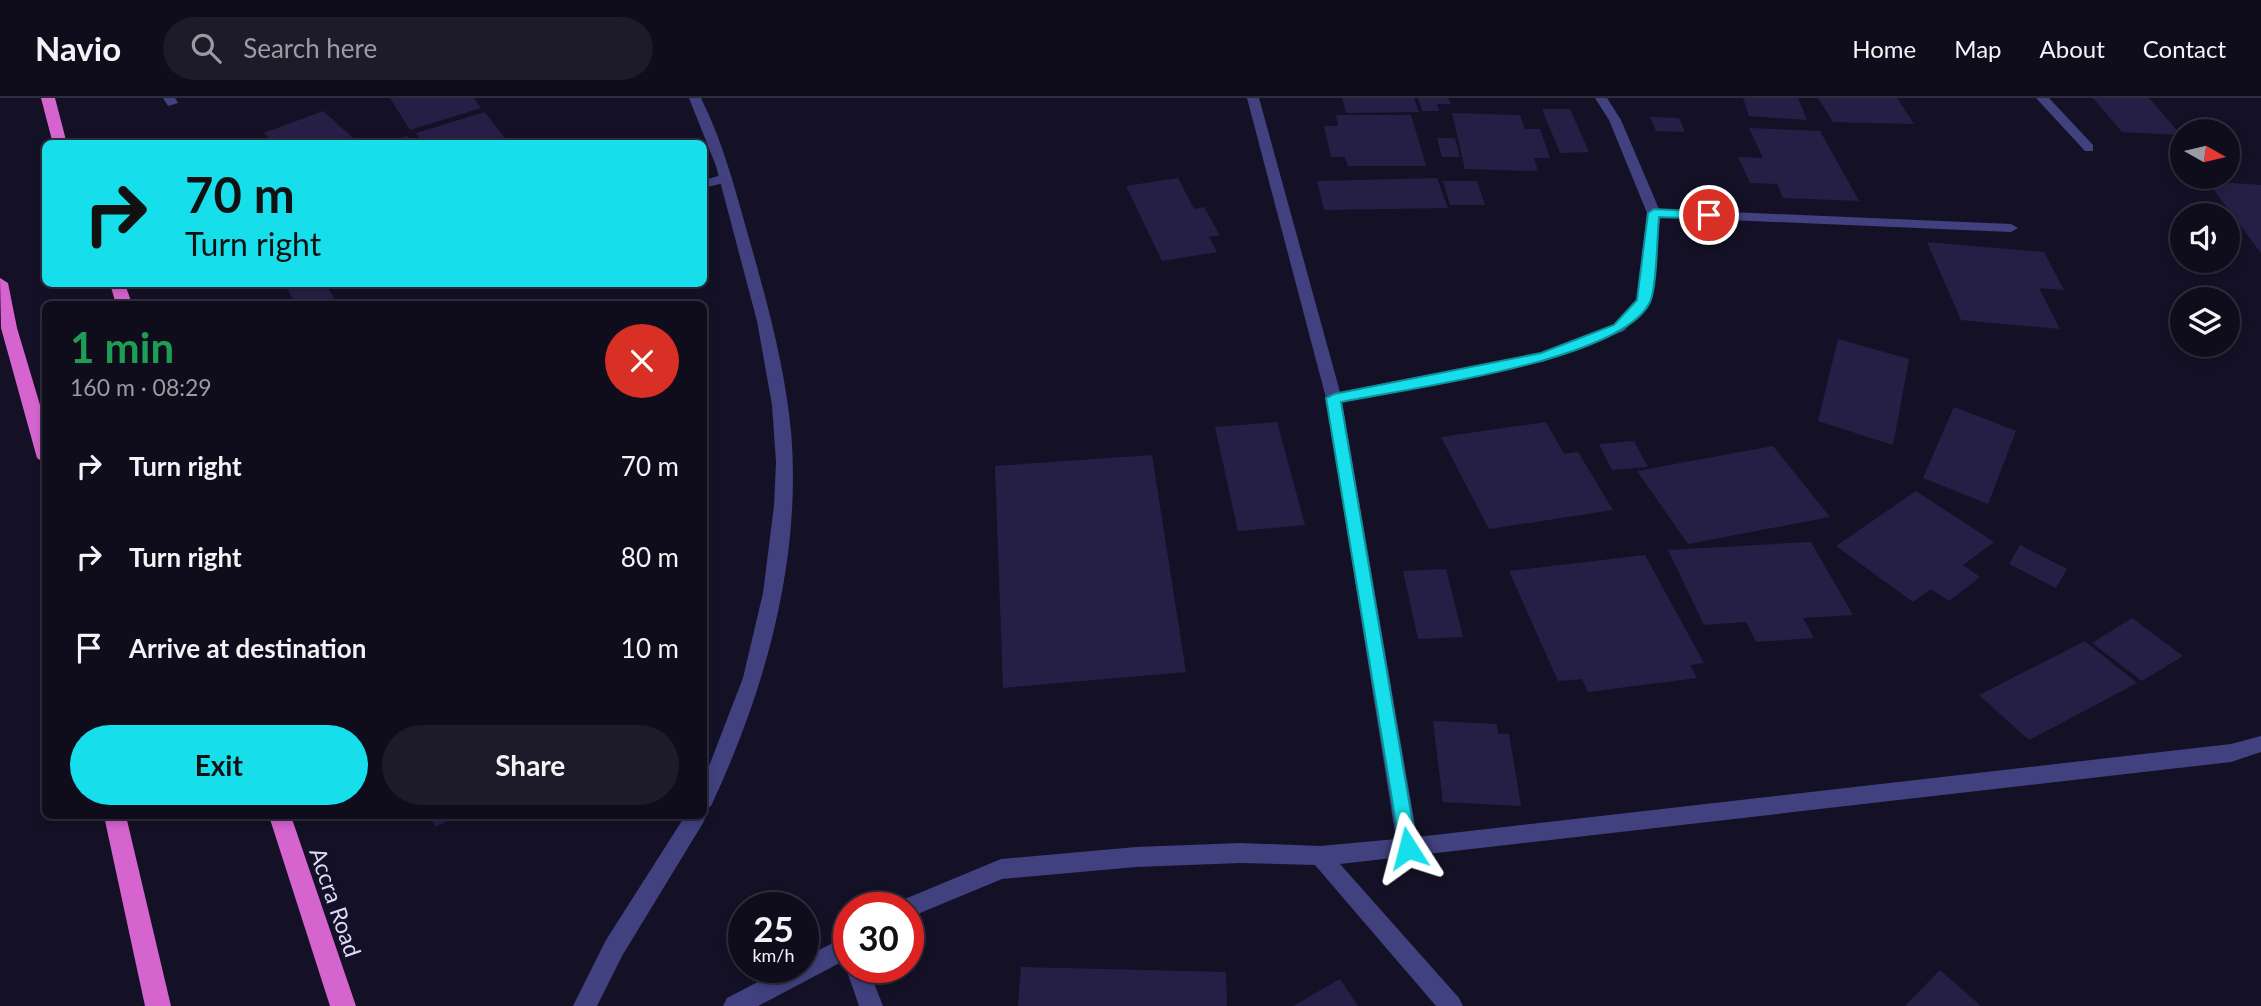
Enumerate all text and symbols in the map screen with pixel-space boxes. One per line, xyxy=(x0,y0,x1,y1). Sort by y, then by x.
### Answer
search box xyxy=(163,17,653,80)
text: Navio xyxy=(35,28,121,68)
icon: search xyxy=(187,29,225,67)
text: Search here xyxy=(243,32,377,64)
text: Home xyxy=(1852,34,1916,63)
text: Map xyxy=(1954,34,2002,63)
text: About xyxy=(2040,34,2105,63)
text: Contact xyxy=(2143,34,2226,63)
north arrow xyxy=(2170,119,2240,189)
map controls xyxy=(2170,119,2240,357)
text: 70 m xyxy=(185,165,295,223)
icon: right xyxy=(70,168,161,259)
pin xyxy=(1679,185,1739,245)
icon: arrive xyxy=(1690,196,1728,234)
button: sound xyxy=(2170,203,2240,273)
text: Turn right xyxy=(185,224,321,263)
button: layers xyxy=(2170,287,2240,357)
text: 1 min xyxy=(70,322,174,372)
button: close xyxy=(605,324,679,398)
text: 160 m · 08:29 xyxy=(70,373,212,401)
icon: right xyxy=(70,447,108,485)
text: Turn right xyxy=(129,450,242,482)
text: 70 m xyxy=(621,450,679,482)
icon: right xyxy=(70,538,108,576)
text: Turn right xyxy=(129,541,242,573)
text: 80 m xyxy=(621,541,679,573)
icon: arrive xyxy=(70,629,108,667)
text: Arrive at destination xyxy=(129,632,366,664)
text: 10 m xyxy=(621,632,679,664)
button: Exit xyxy=(70,725,368,805)
button: Share xyxy=(382,725,679,805)
position arrow xyxy=(1371,811,1445,885)
street label: Accra Road xyxy=(304,844,368,960)
speed limit sign: 30 xyxy=(833,892,924,983)
text: 25 xyxy=(753,907,794,949)
text: km/h xyxy=(752,944,795,966)

